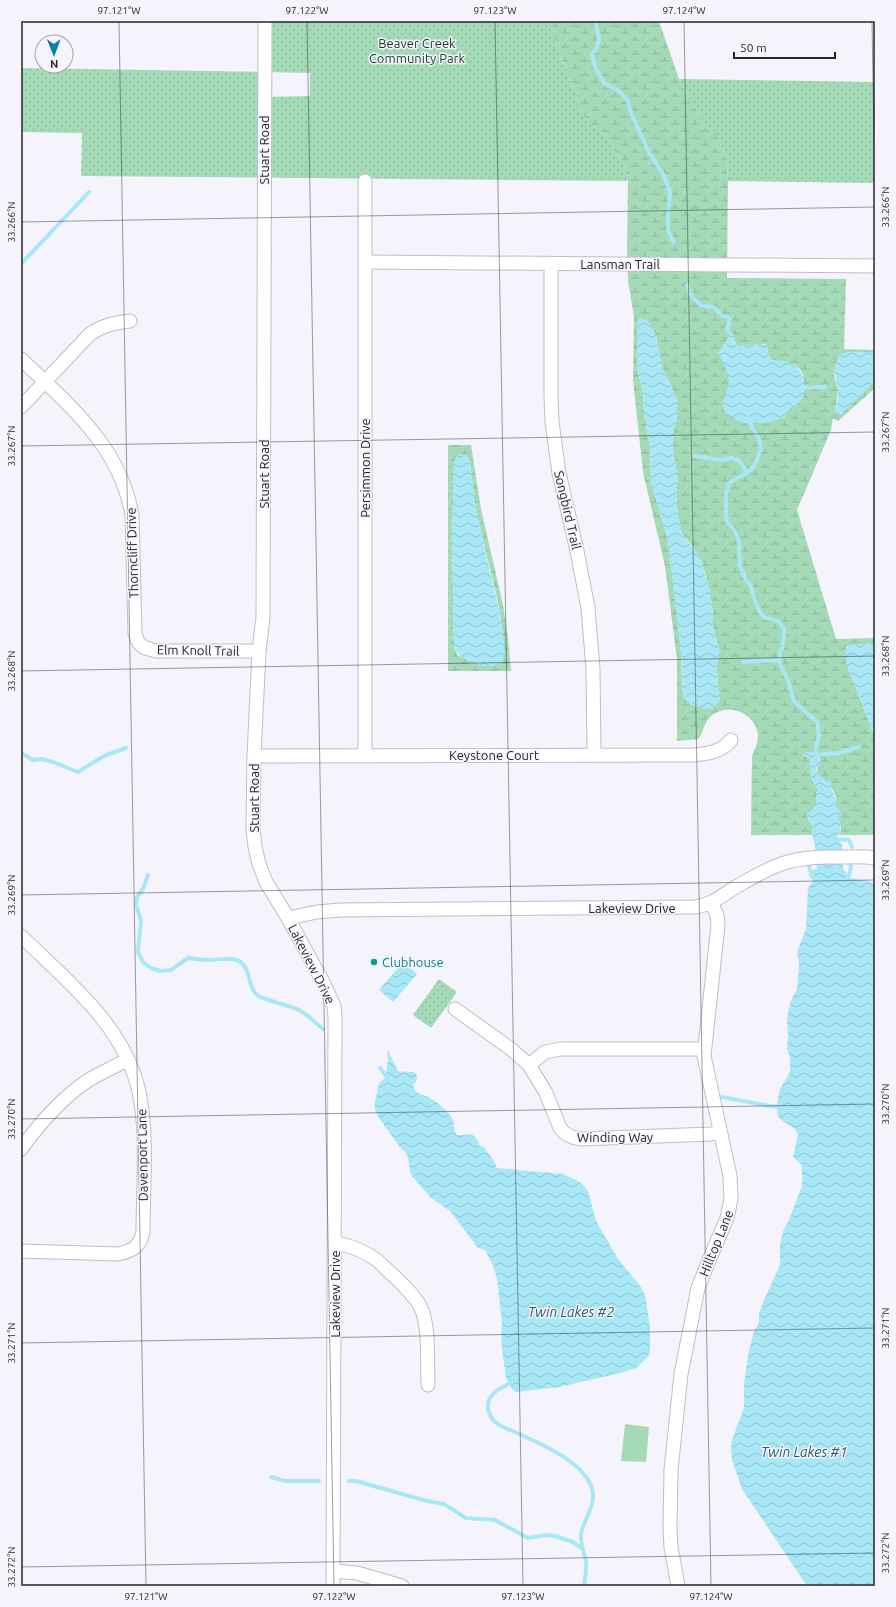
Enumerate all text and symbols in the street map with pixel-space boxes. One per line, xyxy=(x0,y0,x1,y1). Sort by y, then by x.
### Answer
text: 97.121°W xyxy=(97,5,141,16)
text: 97.122°W xyxy=(285,5,329,16)
text: 97.123°W xyxy=(473,5,517,16)
text: 97.124°W xyxy=(662,5,706,16)
north arrow xyxy=(34,34,74,74)
scale bar xyxy=(734,34,835,60)
park label: Beaver Creek Community Park xyxy=(369,36,466,65)
text: 50 m xyxy=(740,41,767,54)
text: N xyxy=(50,58,58,70)
street label: Stuart Road xyxy=(257,115,271,185)
text: 33.266°N xyxy=(880,186,891,228)
text: 33.266°N xyxy=(6,201,17,243)
street label: Lansman Trail xyxy=(580,257,660,271)
text: 33.267°N xyxy=(880,411,891,453)
street label: Persimmon Drive xyxy=(358,418,372,518)
text: 33.267°N xyxy=(6,425,17,467)
street label: Stuart Road xyxy=(257,439,271,509)
street label: Songbird Trail xyxy=(552,469,584,551)
street label: Thorncliff Drive xyxy=(123,507,141,599)
text: 33.268°N xyxy=(880,635,891,677)
street label: Elm Knoll Trail xyxy=(157,642,240,658)
text: 33.268°N xyxy=(6,650,17,692)
street label: Keystone Court xyxy=(449,748,539,762)
street label: Stuart Road xyxy=(247,763,261,833)
text: 33.269°N xyxy=(880,859,891,901)
text: 33.269°N xyxy=(6,874,17,916)
street label: Lakeview Drive xyxy=(588,901,676,915)
street label: Lakeview Drive xyxy=(286,922,338,1006)
place label: Clubhouse xyxy=(382,955,444,969)
marker: Clubhouse xyxy=(369,957,379,967)
text: 33.270°N xyxy=(880,1083,891,1125)
text: 33.270°N xyxy=(6,1098,17,1140)
street label: Davenport Lane xyxy=(134,1108,150,1202)
street label: Winding Way xyxy=(577,1130,653,1144)
street label: Hilltop Lane xyxy=(696,1208,736,1278)
street label: Lakeview Drive xyxy=(328,1250,342,1338)
water label: Twin Lakes #2 xyxy=(528,1304,614,1320)
text: 33.271°N xyxy=(880,1307,891,1349)
text: 33.271°N xyxy=(6,1322,17,1364)
water label: Twin Lakes #1 xyxy=(761,1444,847,1460)
text: 33.272°N xyxy=(880,1532,891,1574)
text: 33.272°N xyxy=(6,1546,17,1588)
text: 97.121°W xyxy=(124,1591,168,1602)
text: 97.122°W xyxy=(312,1591,356,1602)
text: 97.123°W xyxy=(501,1591,545,1602)
text: 97.124°W xyxy=(689,1591,733,1602)

